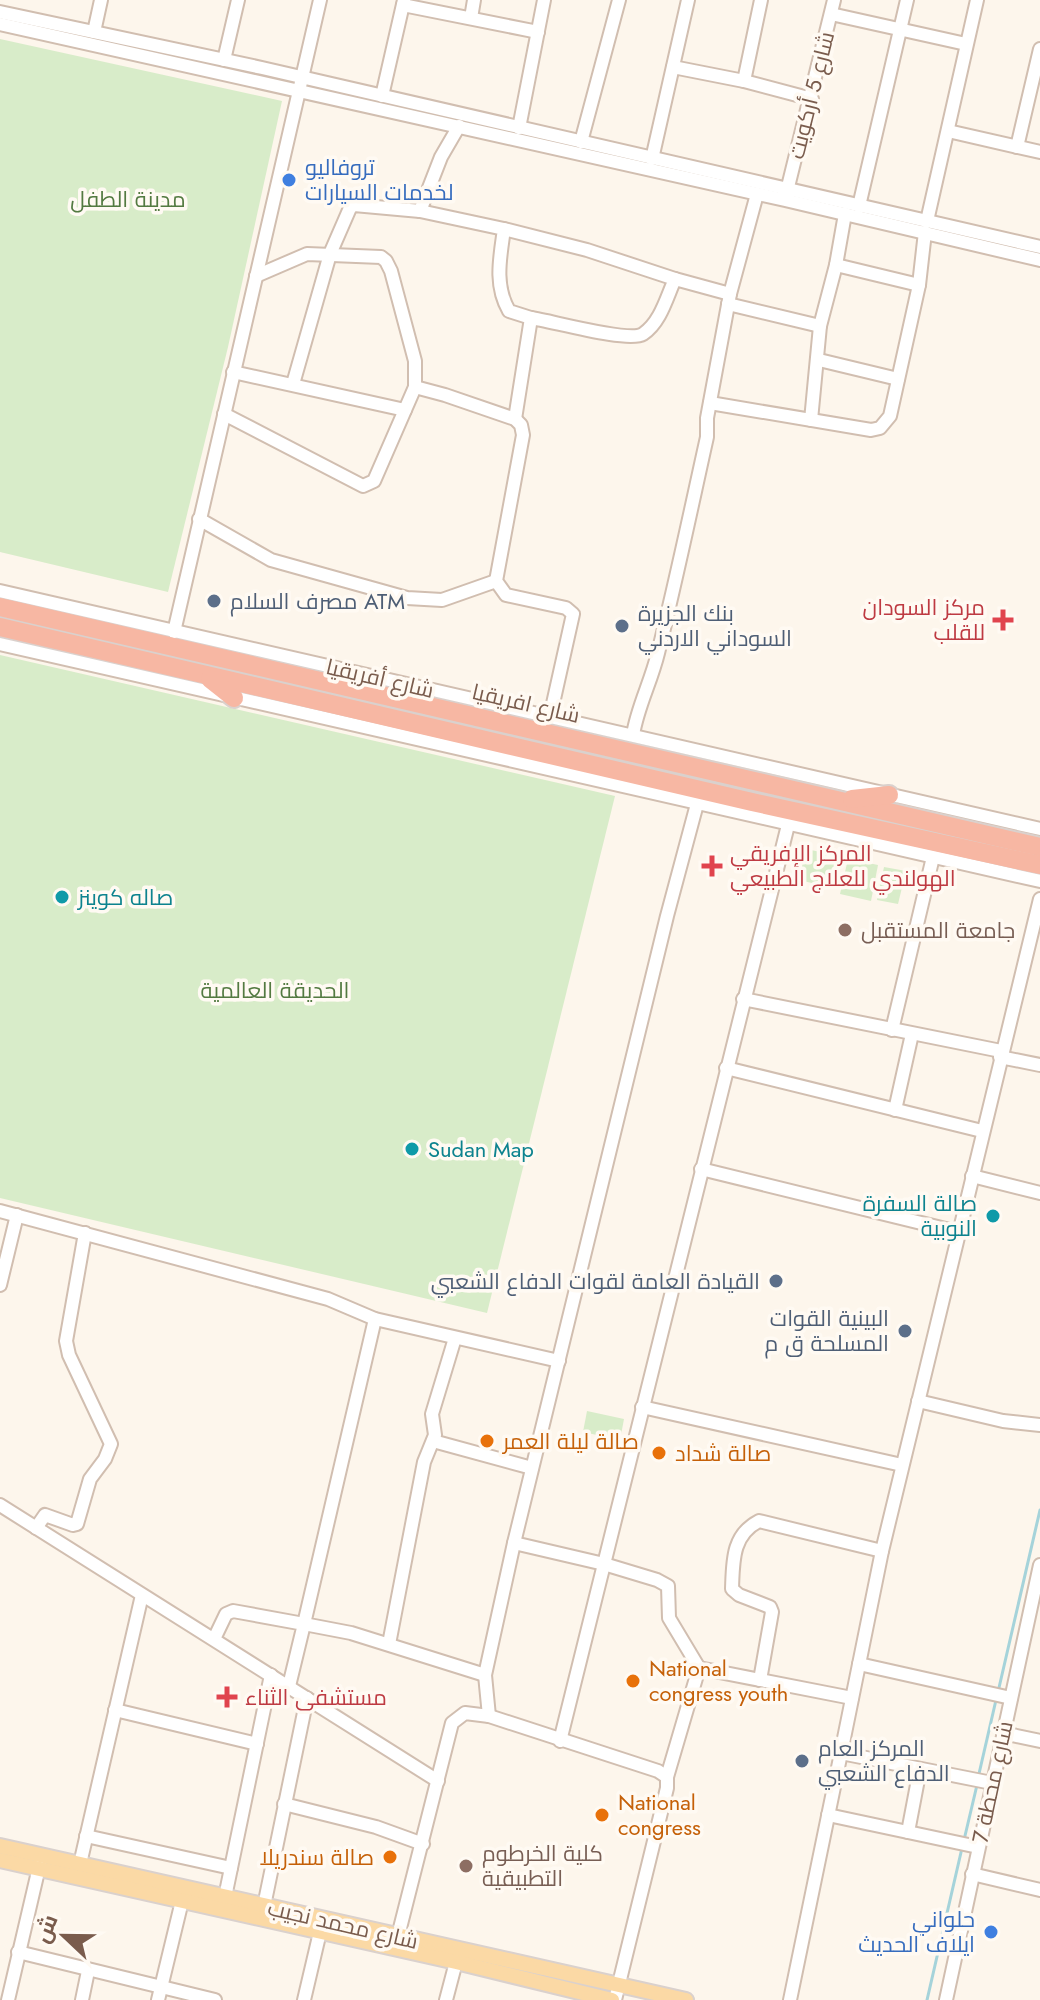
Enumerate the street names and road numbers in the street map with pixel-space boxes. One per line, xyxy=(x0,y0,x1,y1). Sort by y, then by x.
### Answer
street label: شارع 5 أركويت xyxy=(780,28,842,162)
street label: شارع أفريقيا xyxy=(323,650,437,706)
street label: شارع افريقيا xyxy=(469,675,583,731)
street label: شارع محطة 7 xyxy=(963,1718,1021,1846)
street label: شارع محمد نجيب xyxy=(265,1891,421,1957)

